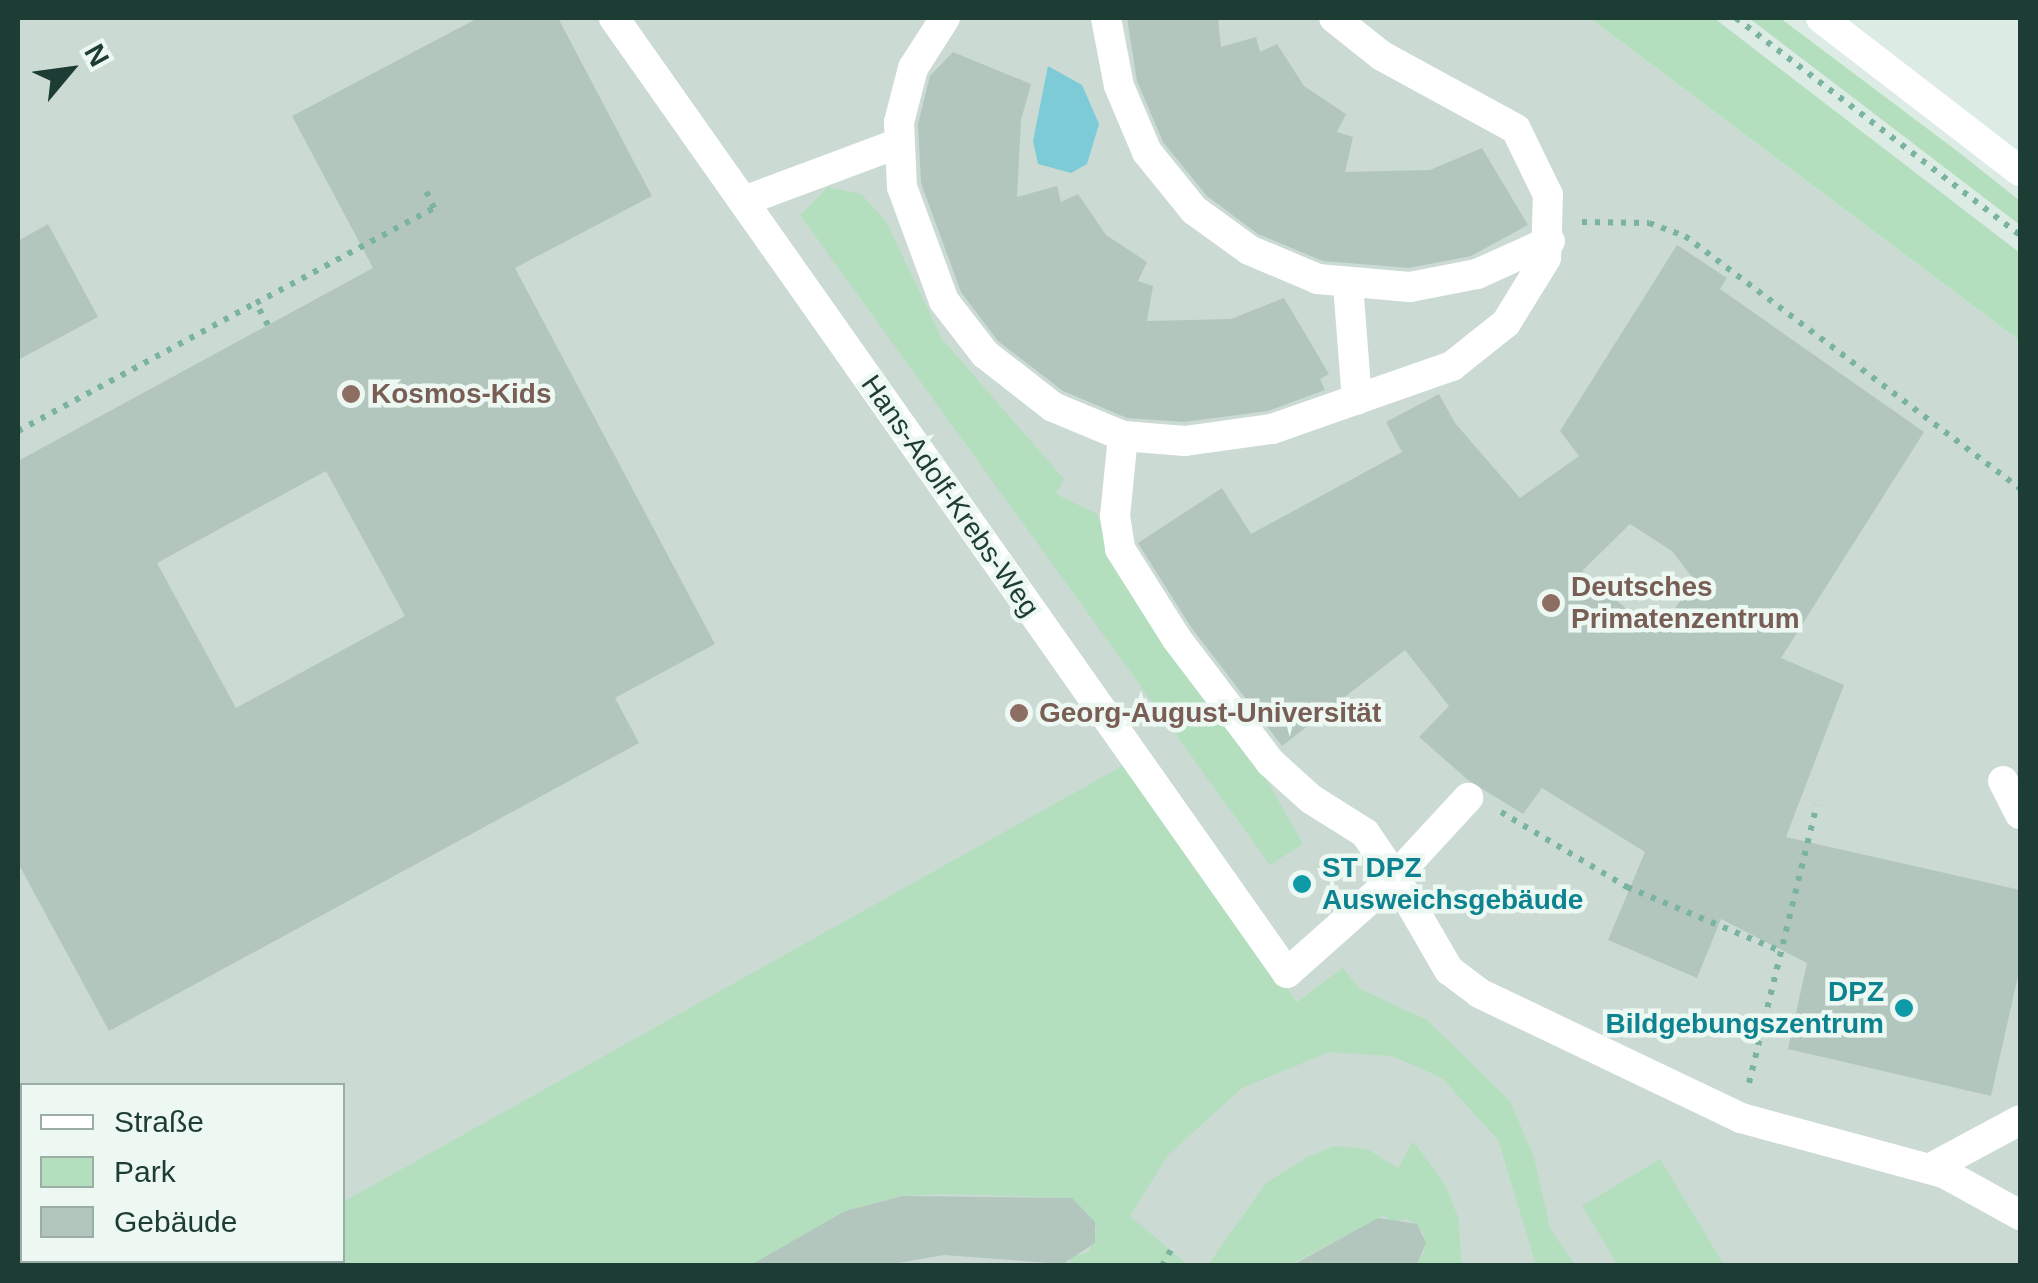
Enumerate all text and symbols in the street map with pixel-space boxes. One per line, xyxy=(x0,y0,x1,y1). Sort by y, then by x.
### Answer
north arrow xyxy=(20,20,120,120)
text: N xyxy=(78,39,115,72)
street label: Hans-Adolf-Krebs-Weg xyxy=(854,369,1046,623)
place label: Kosmos-Kids xyxy=(371,377,551,411)
marker: Kosmos-Kids xyxy=(340,383,362,405)
place label: Deutsches Primatenzentrum xyxy=(1571,570,1800,636)
marker: Deutsches Primatenzentrum xyxy=(1540,592,1562,614)
place label: Georg-August-Universität xyxy=(1039,696,1381,730)
marker: Georg-August-Universität xyxy=(1008,702,1030,724)
place label: ST DPZ Ausweichsgebäude xyxy=(1322,851,1583,917)
marker: ST DPZ Ausweichsgebäude xyxy=(1291,873,1313,895)
place label: DPZ Bildgebungszentrum xyxy=(1606,975,1884,1041)
marker: DPZ Bildgebungszentrum xyxy=(1893,997,1915,1019)
legend xyxy=(20,1083,345,1263)
text: Straße xyxy=(114,1105,204,1138)
text: Park xyxy=(114,1155,176,1188)
text: Gebäude xyxy=(114,1205,237,1238)

